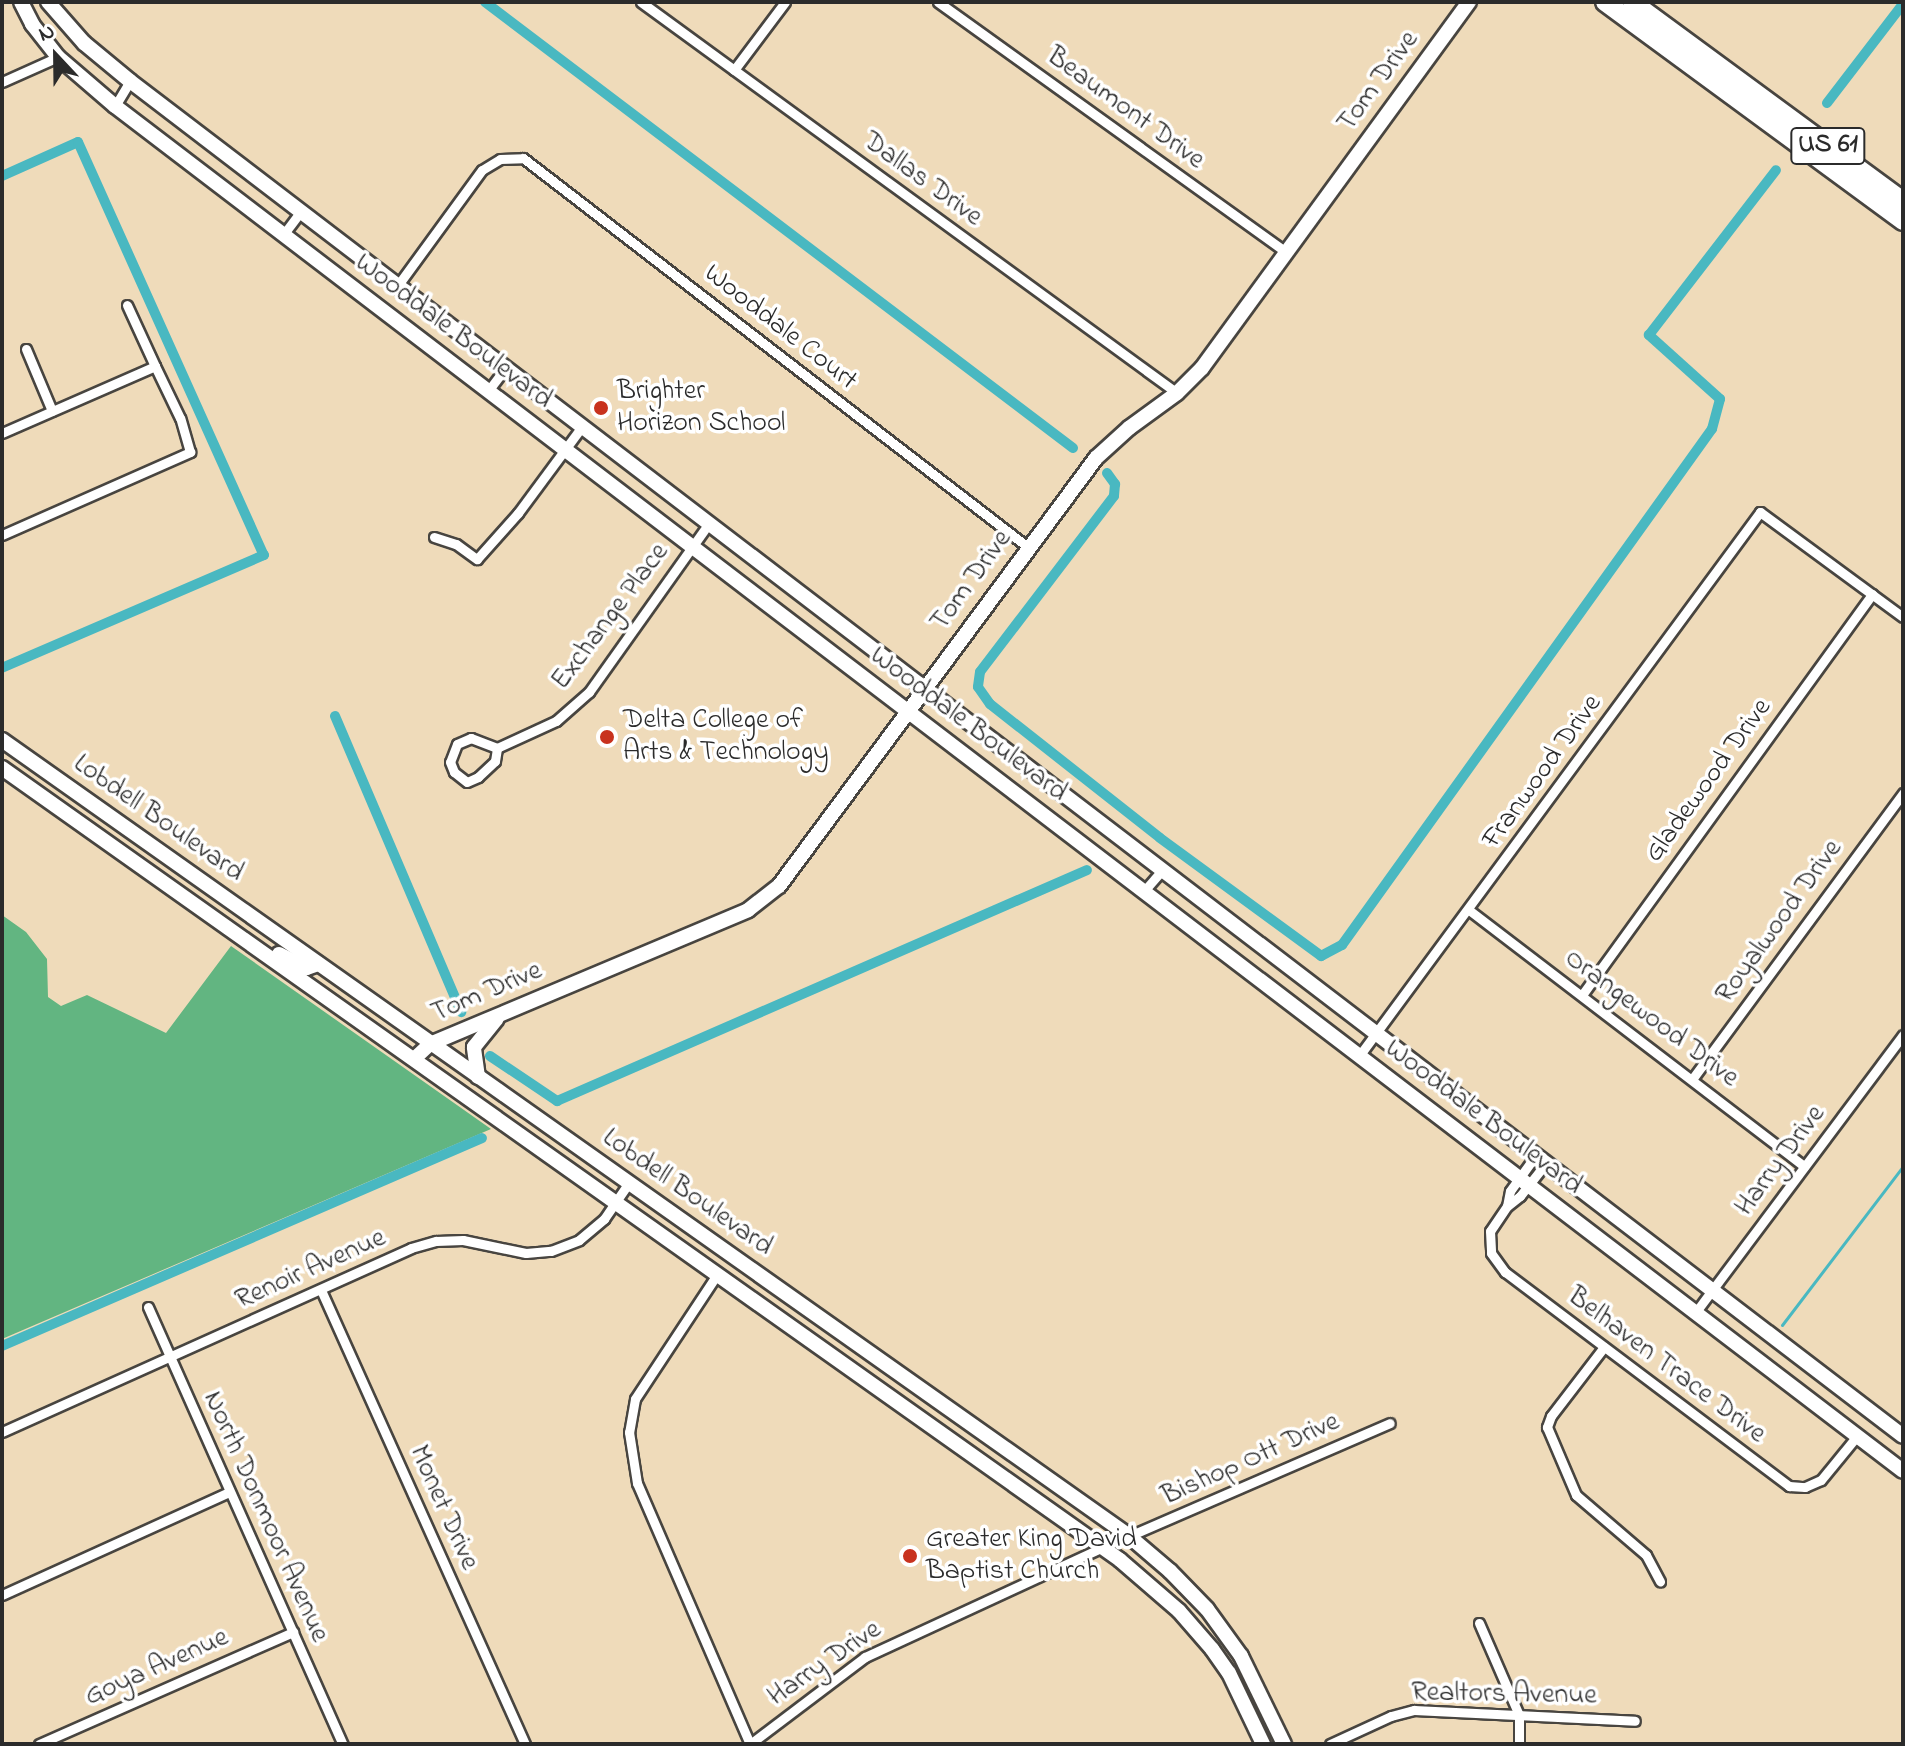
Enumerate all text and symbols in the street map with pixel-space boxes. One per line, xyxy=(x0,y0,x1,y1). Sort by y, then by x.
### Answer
north arrow xyxy=(16,16,96,96)
text: N xyxy=(34,16,60,51)
street label: Tom Drive xyxy=(1331,25,1427,139)
street label: Beaumont Drive xyxy=(1039,40,1211,178)
road number: US 61 xyxy=(1790,124,1866,168)
street label: Dallas Drive xyxy=(856,125,988,235)
street label: Wooddale Boulevard xyxy=(348,247,558,417)
street label: Wooddale Court xyxy=(697,258,863,398)
place label: Brighter Horizon School xyxy=(617,375,785,441)
marker: Brighter Horizon School xyxy=(592,399,610,417)
street label: Tom Drive xyxy=(924,524,1020,638)
street label: Exchange Place xyxy=(545,537,677,697)
street label: Wooddale Boulevard xyxy=(863,640,1073,810)
street label: Franwood Drive xyxy=(1476,689,1610,855)
street label: Gladewood Drive xyxy=(1638,693,1780,869)
place label: Delta College of Arts & Technology xyxy=(623,704,829,770)
marker: Delta College of Arts & Technology xyxy=(598,728,616,746)
street label: Lobdell Boulevard xyxy=(66,748,250,890)
street label: Royalwood Drive xyxy=(1709,834,1851,1010)
street label: Orangewood Drive xyxy=(1557,943,1745,1095)
street label: Tom Drive xyxy=(427,955,547,1031)
street label: Wooddale Boulevard xyxy=(1378,1033,1588,1203)
street label: Harry Drive xyxy=(1729,1099,1833,1223)
street label: Lobdell Boulevard xyxy=(595,1122,779,1264)
street label: Renoir Avenue xyxy=(231,1222,391,1318)
street label: Belhaven Trace Drive xyxy=(1560,1280,1772,1452)
street label: North Donmoor Avenue xyxy=(195,1386,335,1648)
street label: Bishop Ott Drive xyxy=(1157,1406,1345,1514)
street label: Monet Drive xyxy=(401,1441,485,1575)
place label: Greater King David Baptist Church xyxy=(926,1523,1137,1589)
marker: Greater King David Baptist Church xyxy=(901,1547,919,1565)
street label: Harry Drive xyxy=(762,1614,888,1714)
street label: Goya Avenue xyxy=(80,1621,234,1715)
street label: Realtors Avenue xyxy=(1411,1677,1597,1713)

